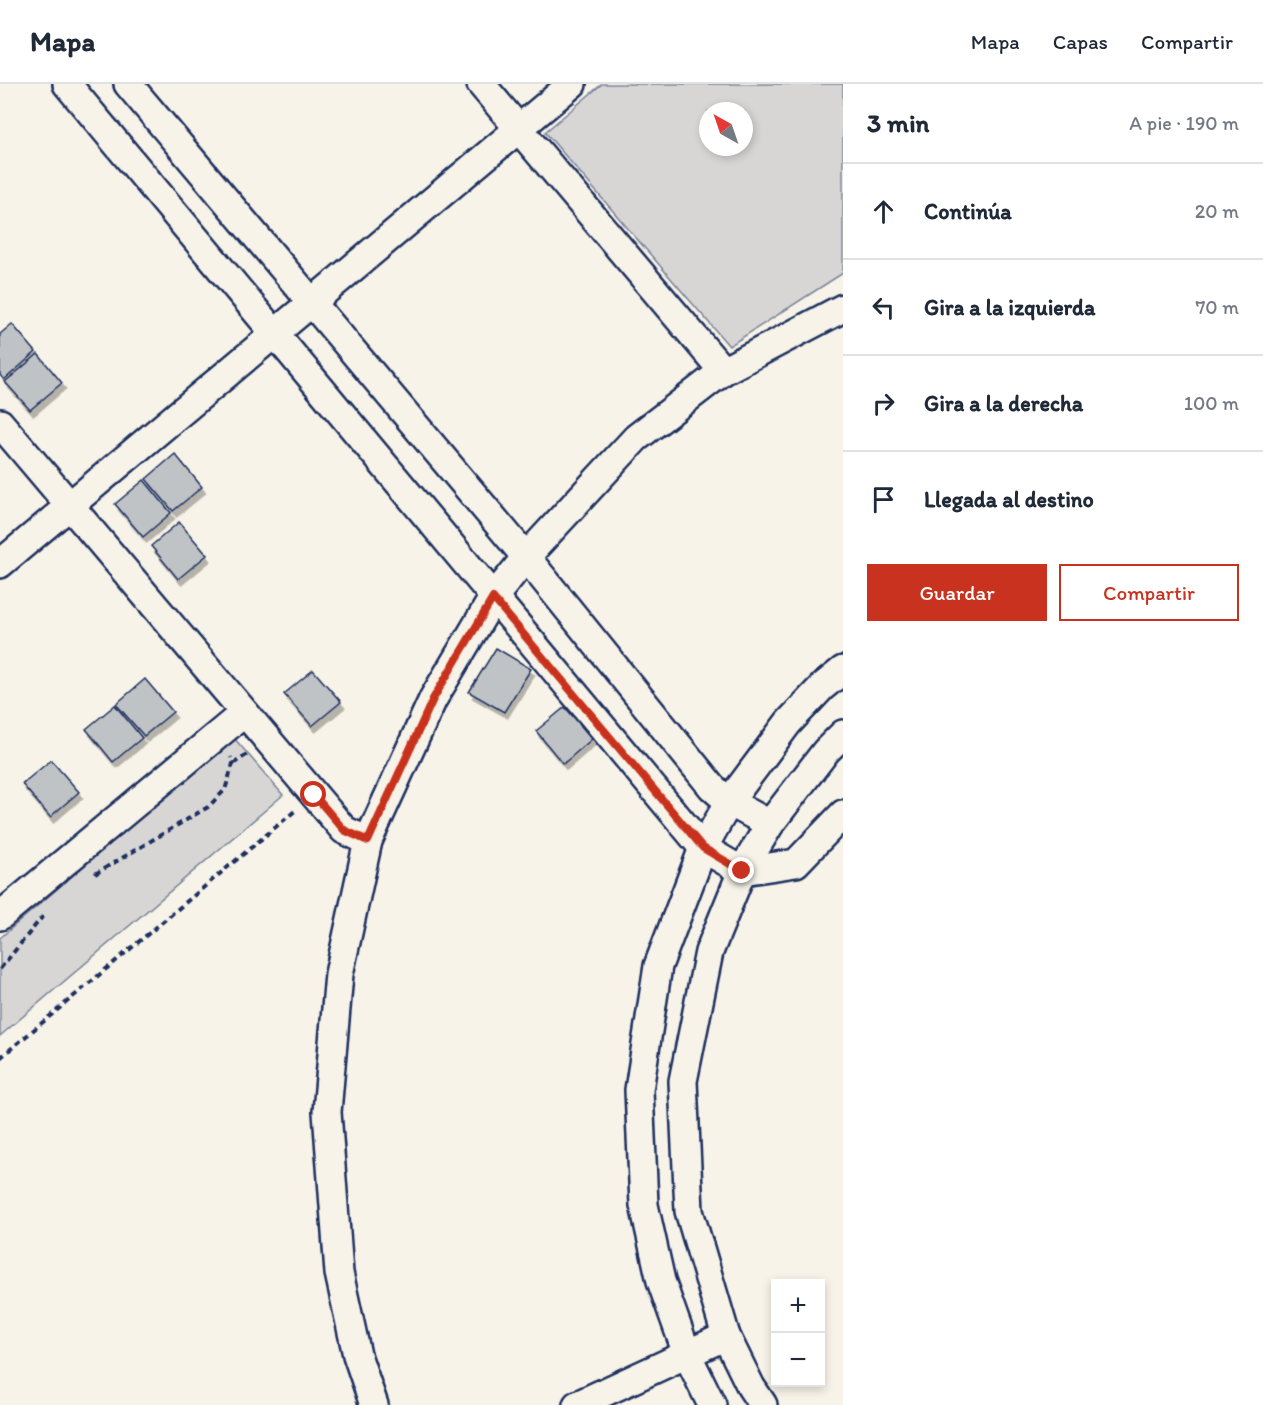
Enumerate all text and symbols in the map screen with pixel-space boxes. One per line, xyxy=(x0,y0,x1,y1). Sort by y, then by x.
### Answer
text: Mapa xyxy=(30,24,95,58)
text: Mapa xyxy=(971,29,1020,54)
text: Capas xyxy=(1053,29,1108,54)
text: Compartir xyxy=(1141,29,1233,54)
north arrow xyxy=(699,102,753,156)
text: 3 min xyxy=(867,107,929,139)
text: A pie · 190 m xyxy=(1129,111,1239,135)
icon: ahead xyxy=(867,195,900,228)
text: Continúa xyxy=(924,198,1012,225)
text: 20 m xyxy=(1195,199,1239,223)
icon: left xyxy=(867,291,900,324)
text: Gira a la izquierda xyxy=(924,294,1095,321)
text: 70 m xyxy=(1195,295,1239,319)
icon: right xyxy=(867,387,900,420)
text: Gira a la derecha xyxy=(924,390,1083,417)
text: 100 m xyxy=(1184,391,1239,415)
icon: arrive xyxy=(867,483,900,516)
text: Llegada al destino xyxy=(924,486,1094,513)
button: Guardar xyxy=(867,564,1047,621)
button: Compartir xyxy=(1059,564,1239,621)
route start xyxy=(300,781,326,807)
route end xyxy=(728,857,754,883)
map controls xyxy=(771,1279,825,1387)
button: + xyxy=(771,1279,825,1333)
button: − xyxy=(771,1333,825,1387)

